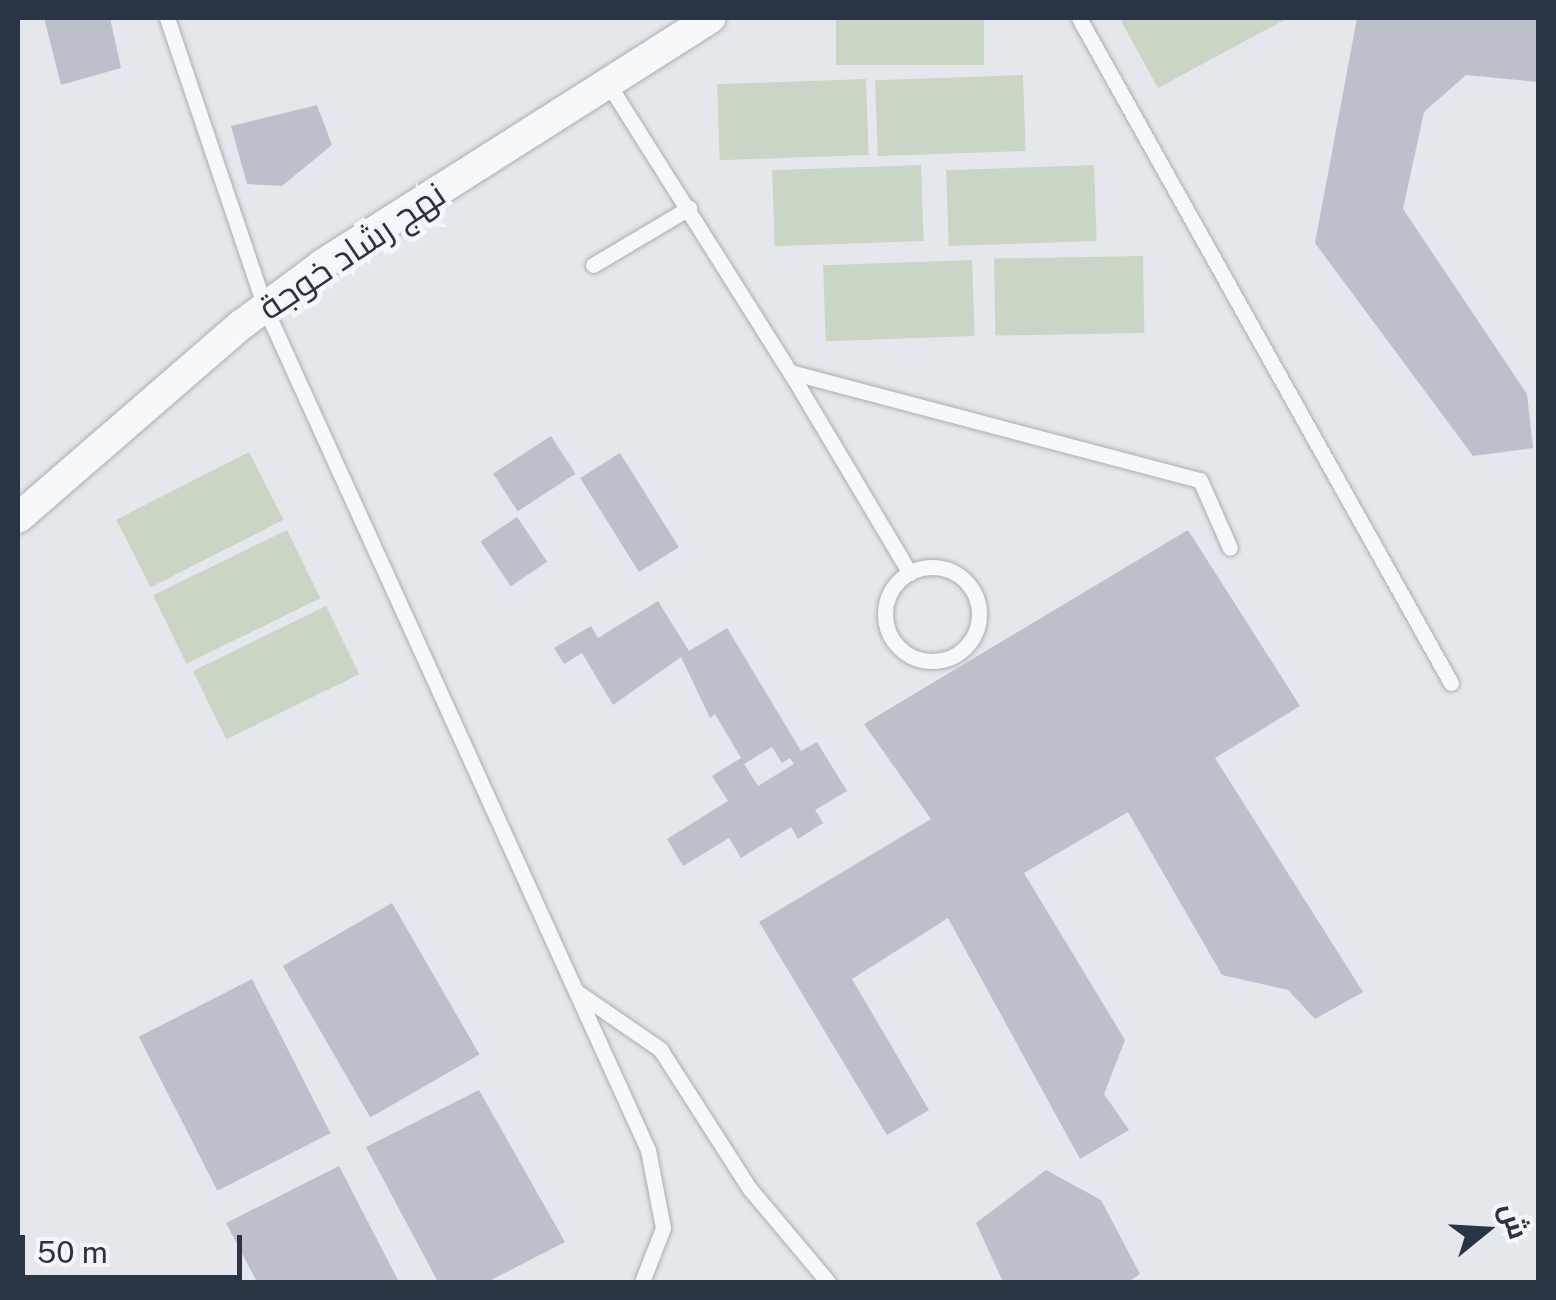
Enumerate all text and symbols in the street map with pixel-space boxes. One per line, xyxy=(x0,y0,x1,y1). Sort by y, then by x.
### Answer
street label: نهج رشاد خوجة xyxy=(251,173,453,329)
north arrow xyxy=(1436,1180,1536,1280)
text: ش xyxy=(1494,1198,1536,1243)
scale bar xyxy=(25,1215,248,1277)
text: 50 m xyxy=(37,1234,108,1270)

